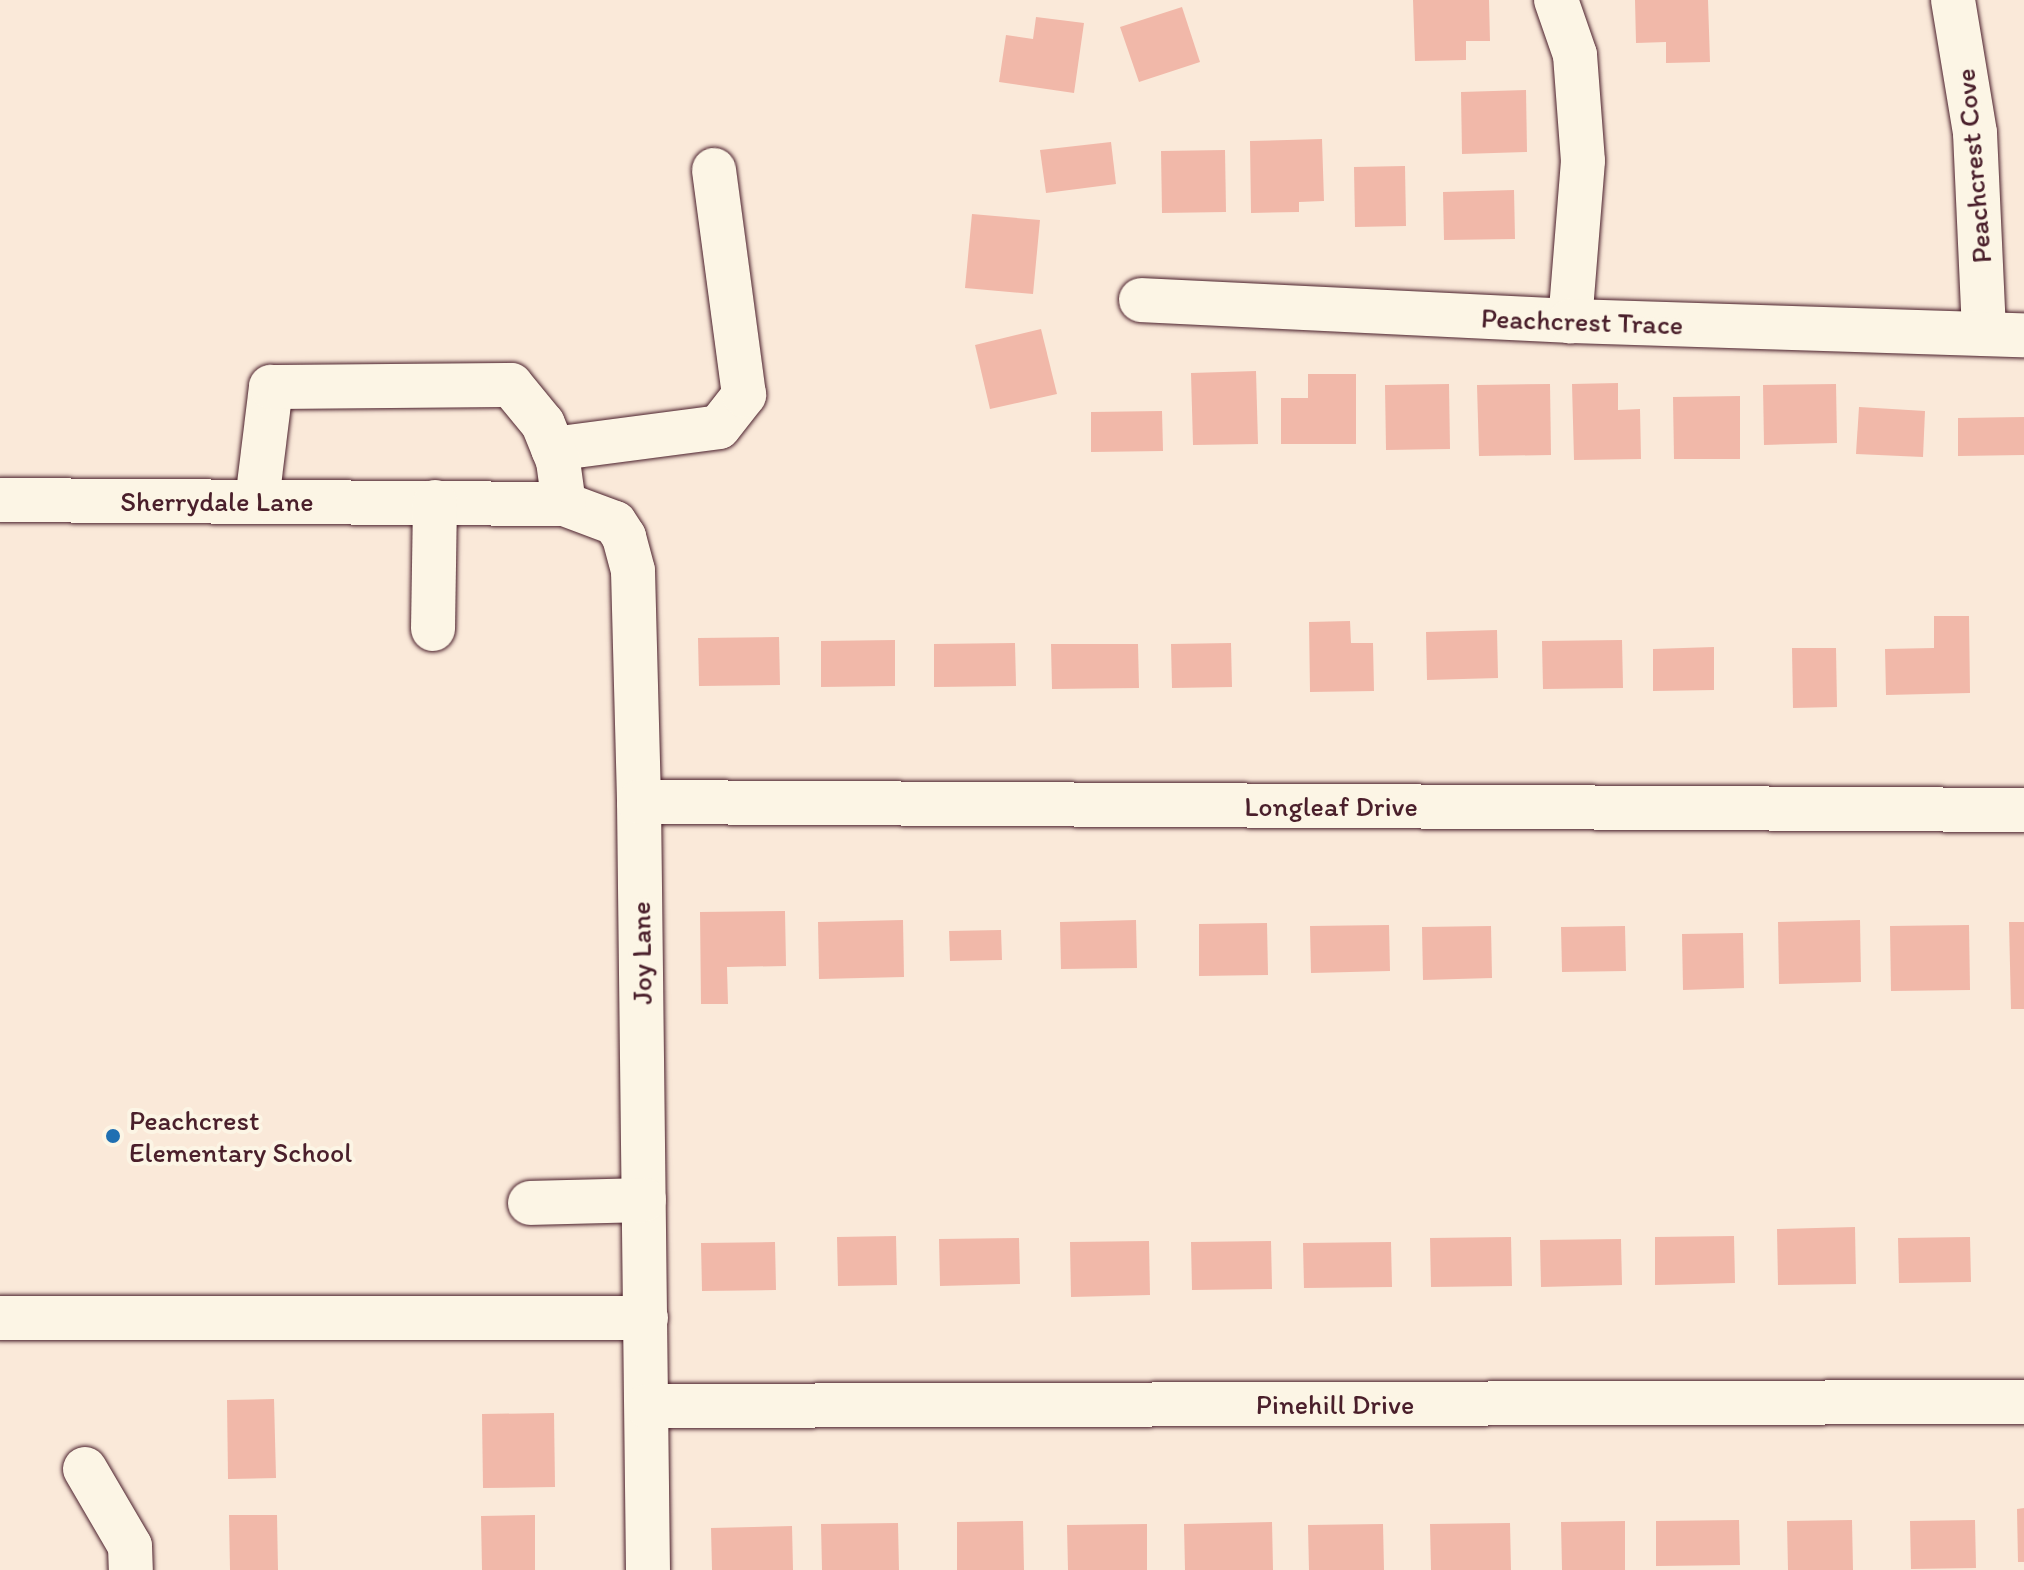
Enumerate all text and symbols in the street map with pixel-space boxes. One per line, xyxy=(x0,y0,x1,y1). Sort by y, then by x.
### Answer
street label: Peachcrest Cove xyxy=(1948,67,1998,265)
street label: Peachcrest Trace xyxy=(1480,301,1684,341)
street label: Sherrydale Lane xyxy=(120,484,314,518)
street label: Longleaf Drive xyxy=(1244,789,1418,823)
street label: Joy Lane xyxy=(623,900,659,1006)
place label: Peachcrest Elementary School xyxy=(129,1103,352,1169)
marker: Peachcrest Elementary School xyxy=(104,1127,122,1145)
street label: Pinehill Drive xyxy=(1256,1387,1414,1421)

